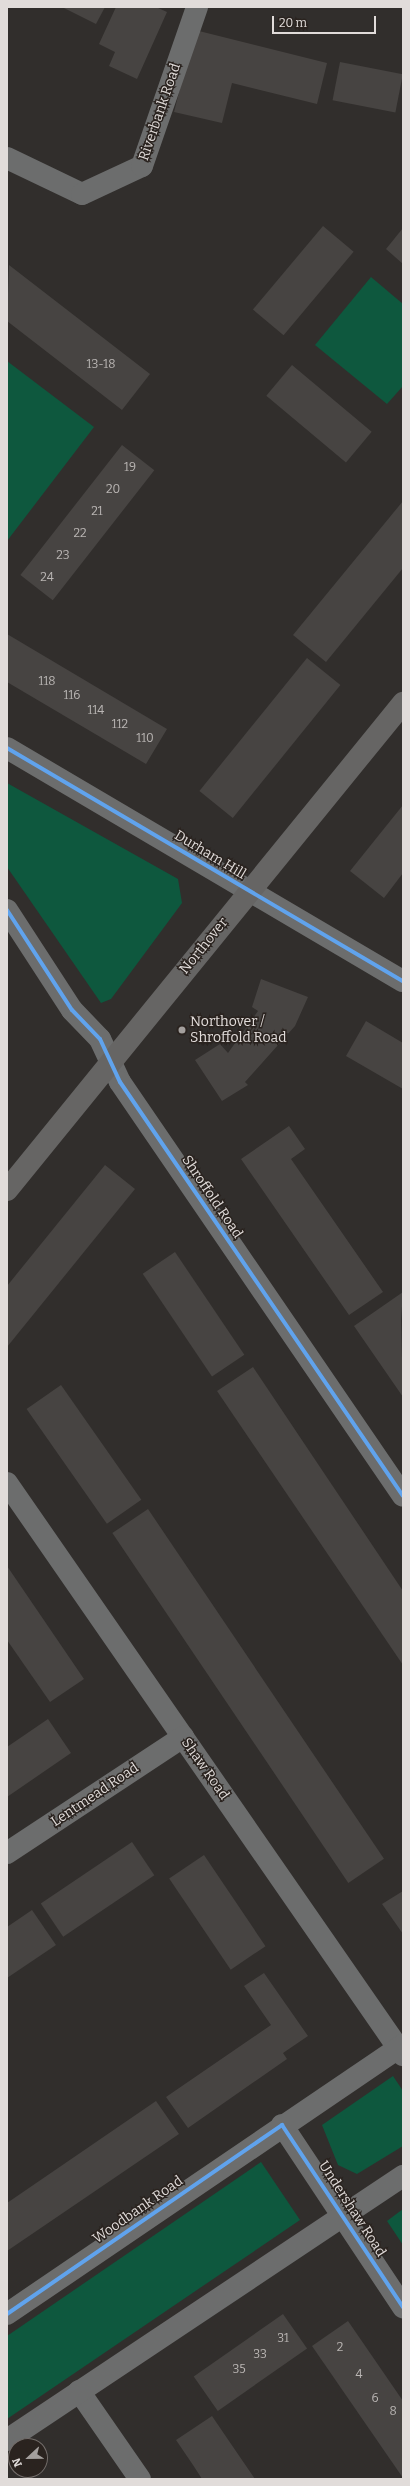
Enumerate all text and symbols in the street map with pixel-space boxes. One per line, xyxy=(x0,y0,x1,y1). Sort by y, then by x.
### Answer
scale bar xyxy=(274,8,378,34)
text: 20 m xyxy=(279,16,307,30)
street label: Riverbank Road xyxy=(135,61,185,163)
house number: 13-18 xyxy=(87,358,115,372)
house number: 19 xyxy=(124,461,136,475)
house number: 20 xyxy=(106,483,120,497)
house number: 21 xyxy=(91,505,103,519)
house number: 22 xyxy=(73,527,87,541)
house number: 23 xyxy=(56,549,70,563)
house number: 24 xyxy=(40,571,54,585)
house number: 118 xyxy=(39,675,55,689)
house number: 116 xyxy=(64,689,80,703)
house number: 114 xyxy=(88,704,104,718)
house number: 112 xyxy=(112,718,128,732)
house number: 110 xyxy=(136,732,154,746)
street label: Durham Hill xyxy=(171,827,249,883)
street label: Northover xyxy=(176,914,232,978)
place label: Northover / Shroffold Road xyxy=(190,1014,287,1046)
marker: Northover / Shroffold Road xyxy=(177,1025,187,1035)
street label: Shroffold Road xyxy=(178,1152,246,1242)
street label: Shaw Road xyxy=(178,1735,232,1803)
street label: Lentmead Road xyxy=(48,1760,142,1830)
street label: Undershaw Road xyxy=(315,2158,389,2260)
street label: Woodbank Road xyxy=(90,2173,186,2247)
house number: 31 xyxy=(277,2332,289,2346)
house number: 2 xyxy=(337,2341,343,2355)
house number: 33 xyxy=(253,2348,267,2362)
house number: 35 xyxy=(232,2363,246,2377)
house number: 4 xyxy=(355,2368,363,2382)
house number: 6 xyxy=(371,2392,379,2406)
house number: 8 xyxy=(389,2405,397,2419)
north arrow xyxy=(8,2438,48,2478)
text: N xyxy=(10,2456,25,2469)

